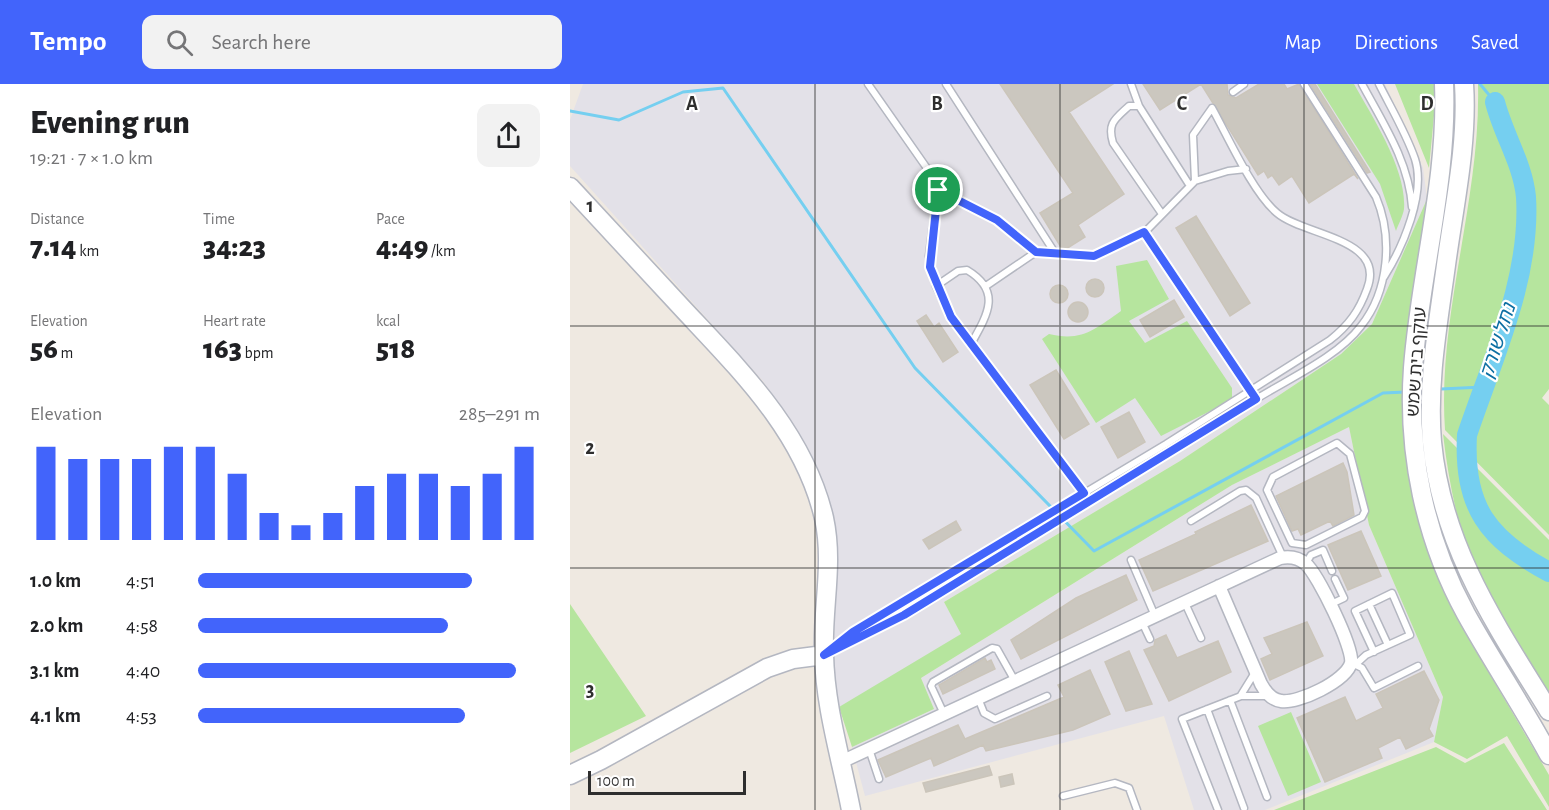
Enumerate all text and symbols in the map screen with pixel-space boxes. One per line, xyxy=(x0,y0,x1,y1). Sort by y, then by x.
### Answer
search box xyxy=(142,15,562,69)
icon: search xyxy=(163,26,196,59)
text: Tempo xyxy=(30,28,106,56)
text: Search here xyxy=(211,31,311,53)
text: Map xyxy=(1285,32,1321,53)
text: Directions xyxy=(1354,32,1438,53)
text: Saved xyxy=(1471,32,1519,53)
text: A xyxy=(686,94,698,114)
text: B xyxy=(931,94,943,114)
text: C xyxy=(1177,94,1188,114)
text: D xyxy=(1420,94,1434,114)
button: share xyxy=(477,104,540,167)
text: Evening run xyxy=(30,107,190,140)
text: 19:21 · 7 × 1.0 km xyxy=(30,148,153,168)
pin xyxy=(912,164,963,215)
icon: arrive xyxy=(921,173,954,206)
text: 1 xyxy=(586,196,594,216)
text: Distance xyxy=(30,211,84,227)
text: Time xyxy=(203,211,235,227)
text: Pace xyxy=(376,211,405,227)
text: 7.14 xyxy=(30,232,77,262)
text: 34:23 xyxy=(203,232,266,262)
text: 4:49 xyxy=(376,232,428,262)
text: km xyxy=(77,243,99,259)
text: /km xyxy=(428,243,456,259)
water label: נחל שורק xyxy=(1476,300,1520,381)
street label: עוקף בית שמש xyxy=(1404,306,1430,418)
text: Elevation xyxy=(30,313,88,329)
text: Heart rate xyxy=(203,313,266,329)
text: kcal xyxy=(376,313,400,329)
text: 56 xyxy=(30,334,58,364)
text: 163 xyxy=(203,334,242,364)
text: 518 xyxy=(376,334,415,364)
text: m xyxy=(58,345,73,361)
text: bpm xyxy=(242,345,274,361)
text: Elevation xyxy=(30,404,102,424)
text: 285–291 m xyxy=(459,404,540,424)
text: 2 xyxy=(585,438,595,458)
text: 1.0 km xyxy=(30,571,81,591)
text: 4:51 xyxy=(126,571,155,591)
text: 2.0 km xyxy=(30,616,83,636)
text: 4:58 xyxy=(126,616,158,636)
text: 3.1 km xyxy=(30,661,79,681)
text: 4:40 xyxy=(126,661,160,681)
text: 3 xyxy=(586,680,594,700)
text: 4.1 km xyxy=(30,706,81,726)
text: 4:53 xyxy=(126,706,157,726)
scale bar xyxy=(588,768,746,796)
text: 100 m xyxy=(597,773,635,789)

